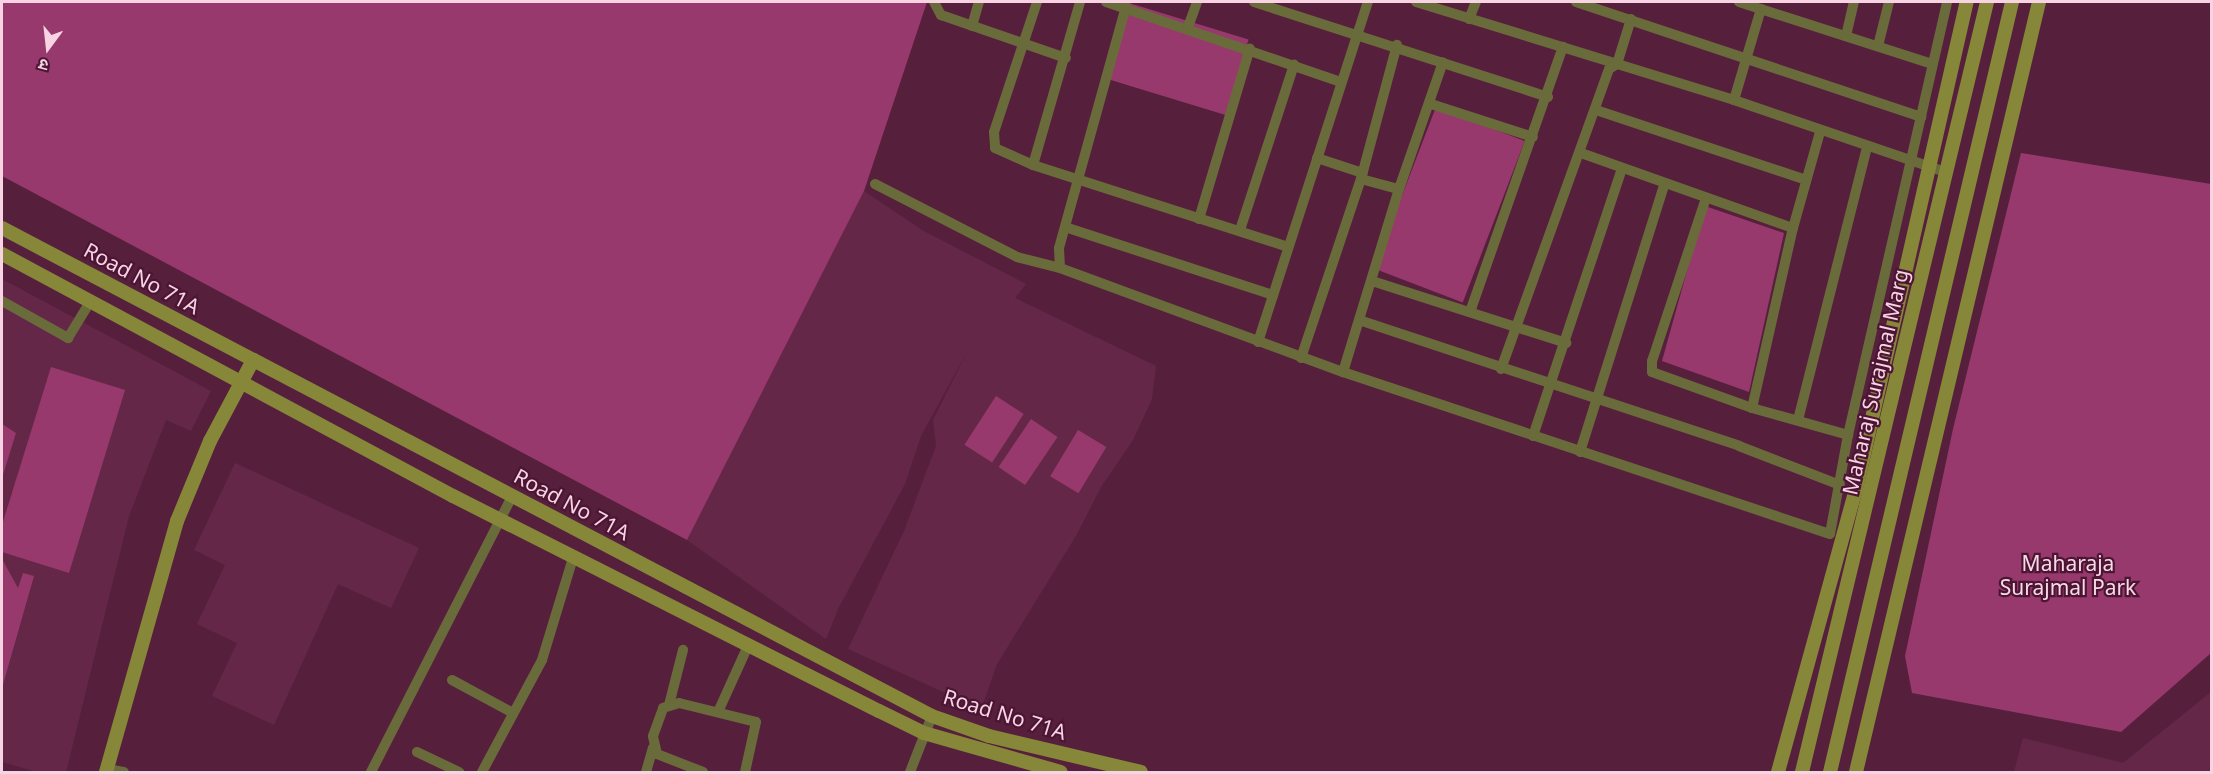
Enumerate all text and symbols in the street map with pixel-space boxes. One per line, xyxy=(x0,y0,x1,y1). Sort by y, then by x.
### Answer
north arrow xyxy=(18,18,78,78)
text: उ xyxy=(36,54,51,77)
street label: Road No 71A xyxy=(80,237,204,319)
street label: Maharaj Surajmal Marg xyxy=(1837,267,1913,497)
street label: Road No 71A xyxy=(510,463,634,545)
park label: Maharaja Surajmal Park xyxy=(2000,550,2136,600)
street label: Road No 71A xyxy=(940,683,1070,745)

